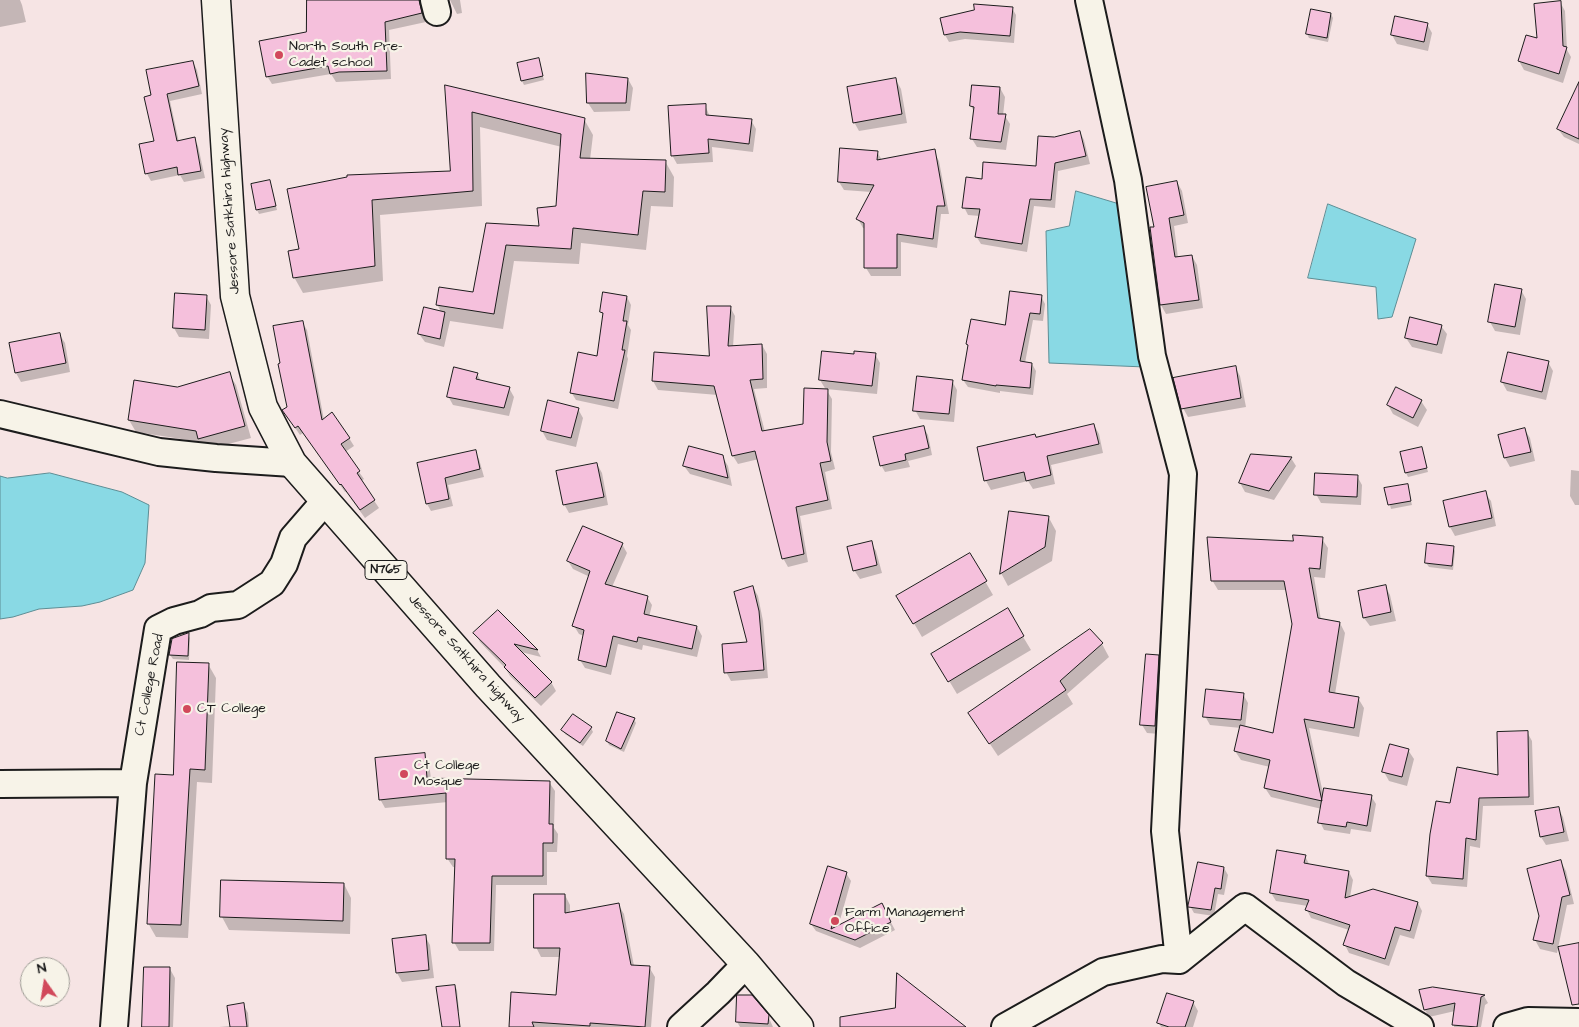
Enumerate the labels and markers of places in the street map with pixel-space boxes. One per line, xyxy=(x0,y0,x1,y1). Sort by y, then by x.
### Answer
place label: North South Pre- Cadet school xyxy=(289,39,402,72)
marker: North South Pre- Cadet school xyxy=(273,49,285,61)
place label: CT College xyxy=(197,701,266,717)
marker: CT College xyxy=(181,703,193,715)
place label: Ct College Mosque xyxy=(414,758,480,790)
marker: Ct College Mosque xyxy=(398,768,410,780)
place label: Farm Management Office xyxy=(845,905,965,938)
marker: Farm Management Office xyxy=(829,915,841,927)

